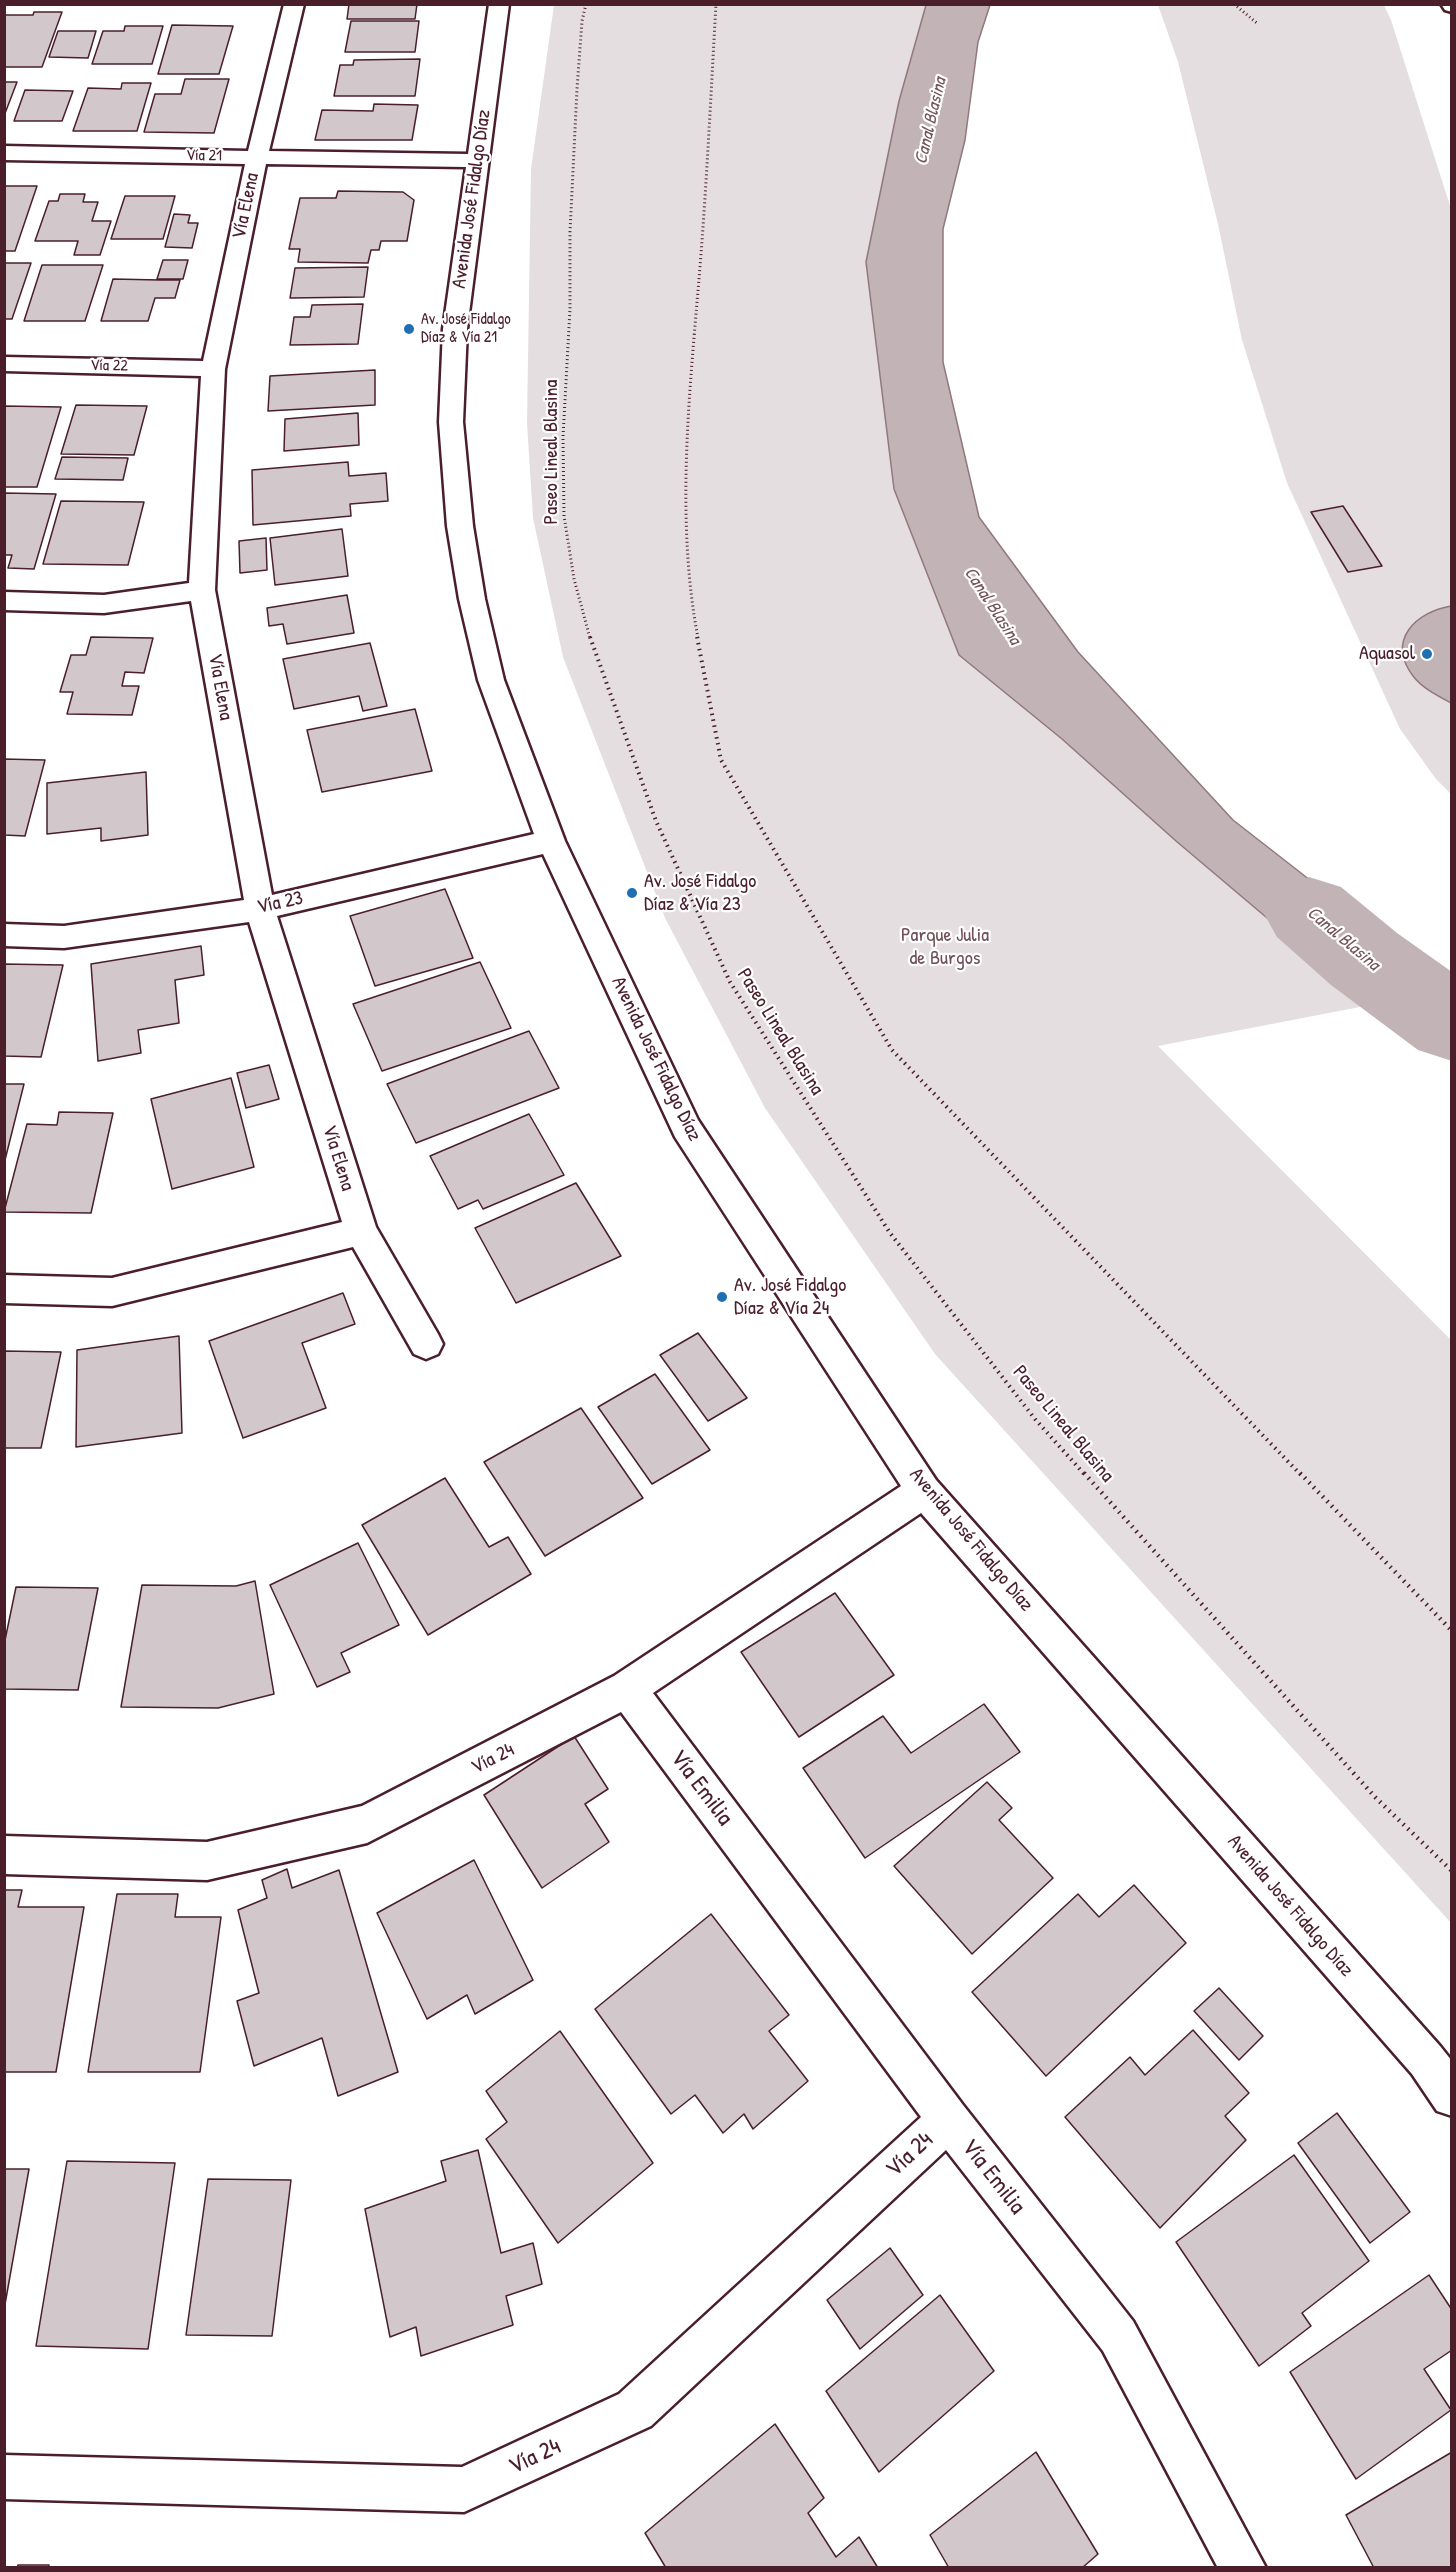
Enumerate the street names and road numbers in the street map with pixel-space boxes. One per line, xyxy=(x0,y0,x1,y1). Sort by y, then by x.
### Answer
street label: Avenida José Fidalgo Díaz xyxy=(448,108,496,290)
street label: Vía 21 xyxy=(186,146,222,166)
street label: Vía Elena xyxy=(227,171,265,241)
street label: Vía 22 xyxy=(90,356,128,376)
street label: Paseo Lineal Blasina xyxy=(540,380,564,524)
street label: Vía Elena xyxy=(202,652,238,722)
street label: Vía 23 xyxy=(255,886,305,920)
street label: Paseo Lineal Blasina xyxy=(731,964,829,1100)
street label: Avenida José Fidalgo Díaz xyxy=(606,973,706,1145)
street label: Vía Elena xyxy=(317,1122,359,1194)
street label: Paseo Lineal Blasina xyxy=(1007,1361,1119,1487)
street label: Avenida José Fidalgo Díaz xyxy=(904,1463,1038,1617)
street label: Vía 24 xyxy=(467,1738,519,1780)
street label: Vía Emilia xyxy=(663,1744,739,1832)
street label: Avenida José Fidalgo Díaz xyxy=(1222,1830,1358,1982)
street label: Vía 24 xyxy=(880,2126,940,2184)
street label: Vía Emilia xyxy=(955,2134,1031,2220)
street label: Vía 24 xyxy=(504,2433,566,2481)

